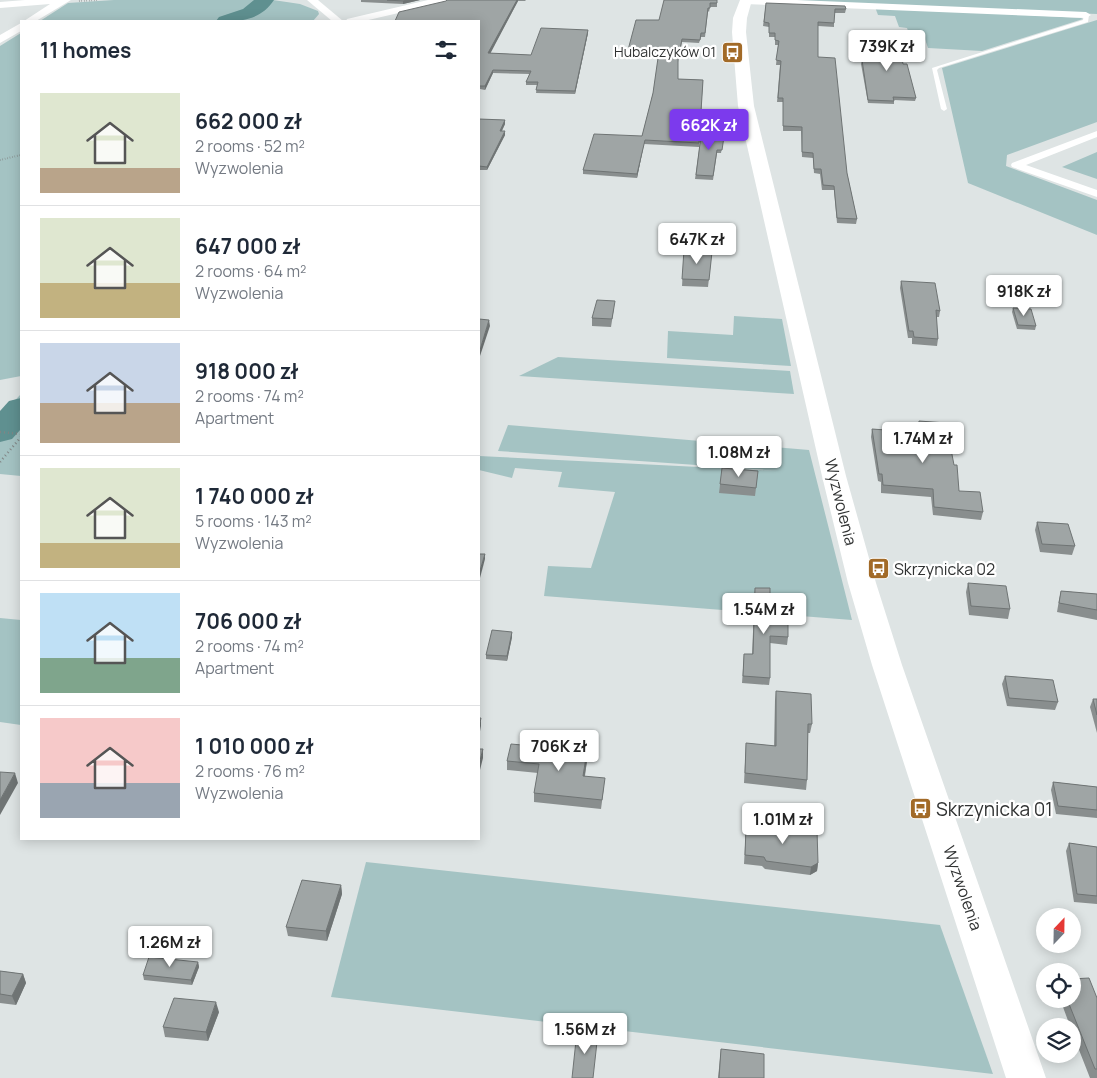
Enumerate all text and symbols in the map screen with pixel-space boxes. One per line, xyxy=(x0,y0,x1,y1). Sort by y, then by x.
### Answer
pin: 739K zł xyxy=(841,30,933,72)
text: 739K zł xyxy=(859,35,915,57)
text: 11 homes xyxy=(40,36,131,64)
icon: filters xyxy=(432,36,460,64)
bus stop icon: Hubalczyków 01 xyxy=(720,40,744,64)
place label: Hubalczyków 01 xyxy=(614,42,716,61)
text: 662 000 zł xyxy=(195,107,302,135)
pin: 662K zł xyxy=(663,108,755,151)
icon: home xyxy=(80,113,140,173)
text: 662K zł xyxy=(681,114,737,136)
text: 2 rooms · 52 m² xyxy=(195,135,305,157)
text: Wyzwolenia xyxy=(195,157,283,179)
pin: 647K zł xyxy=(651,222,743,265)
text: 647K zł xyxy=(669,228,725,250)
text: 647 000 zł xyxy=(195,232,301,260)
icon: home xyxy=(80,238,140,298)
text: 2 rooms · 64 m² xyxy=(195,260,306,282)
pin: 918K zł xyxy=(978,274,1070,317)
text: 918K zł xyxy=(997,280,1051,302)
text: Wyzwolenia xyxy=(195,282,283,304)
text: 918 000 zł xyxy=(195,357,299,385)
icon: home xyxy=(80,363,140,423)
text: 2 rooms · 74 m² xyxy=(195,385,304,407)
text: Apartment xyxy=(195,407,274,429)
pin: 1.74M zł xyxy=(871,422,975,464)
text: 1.74M zł xyxy=(893,427,953,449)
pin: 1.08M zł xyxy=(687,436,791,478)
text: 1.08M zł xyxy=(708,441,770,463)
street label: Wyzwolenia xyxy=(820,457,862,547)
text: 1 740 000 zł xyxy=(195,482,314,510)
icon: home xyxy=(80,488,140,548)
text: 5 rooms · 143 m² xyxy=(195,510,312,532)
text: Wyzwolenia xyxy=(195,532,283,554)
bus stop icon: Skrzynicka 02 xyxy=(866,557,890,581)
place label: Skrzynicka 02 xyxy=(894,558,995,580)
pin: 1.54M zł xyxy=(712,592,816,635)
text: 1.54M zł xyxy=(733,598,795,620)
text: 706 000 zł xyxy=(195,607,302,635)
icon: home xyxy=(80,613,140,673)
text: 2 rooms · 74 m² xyxy=(195,635,304,657)
text: Apartment xyxy=(195,657,274,679)
pin: 706K zł xyxy=(513,730,605,772)
text: 1 010 000 zł xyxy=(195,732,314,760)
text: 706K zł xyxy=(531,735,587,757)
icon: home xyxy=(80,738,140,798)
text: 2 rooms · 76 m² xyxy=(195,760,305,782)
text: Wyzwolenia xyxy=(195,782,283,804)
place label: Skrzynicka 01 xyxy=(936,796,1053,822)
bus stop icon: Skrzynicka 01 xyxy=(908,797,932,821)
pin: 1.01M zł xyxy=(731,802,835,845)
text: 1.01M zł xyxy=(753,808,813,830)
street label: Wyzwolenia xyxy=(938,843,988,933)
north arrow xyxy=(1036,908,1081,952)
map controls xyxy=(1036,908,1081,1063)
pin: 1.26M zł xyxy=(118,926,222,968)
text: 1.26M zł xyxy=(139,931,201,953)
button: locate xyxy=(1036,963,1081,1008)
pin: 1.56M zł xyxy=(533,1012,637,1055)
text: 1.56M zł xyxy=(554,1018,616,1040)
button: layers xyxy=(1036,1018,1081,1063)

